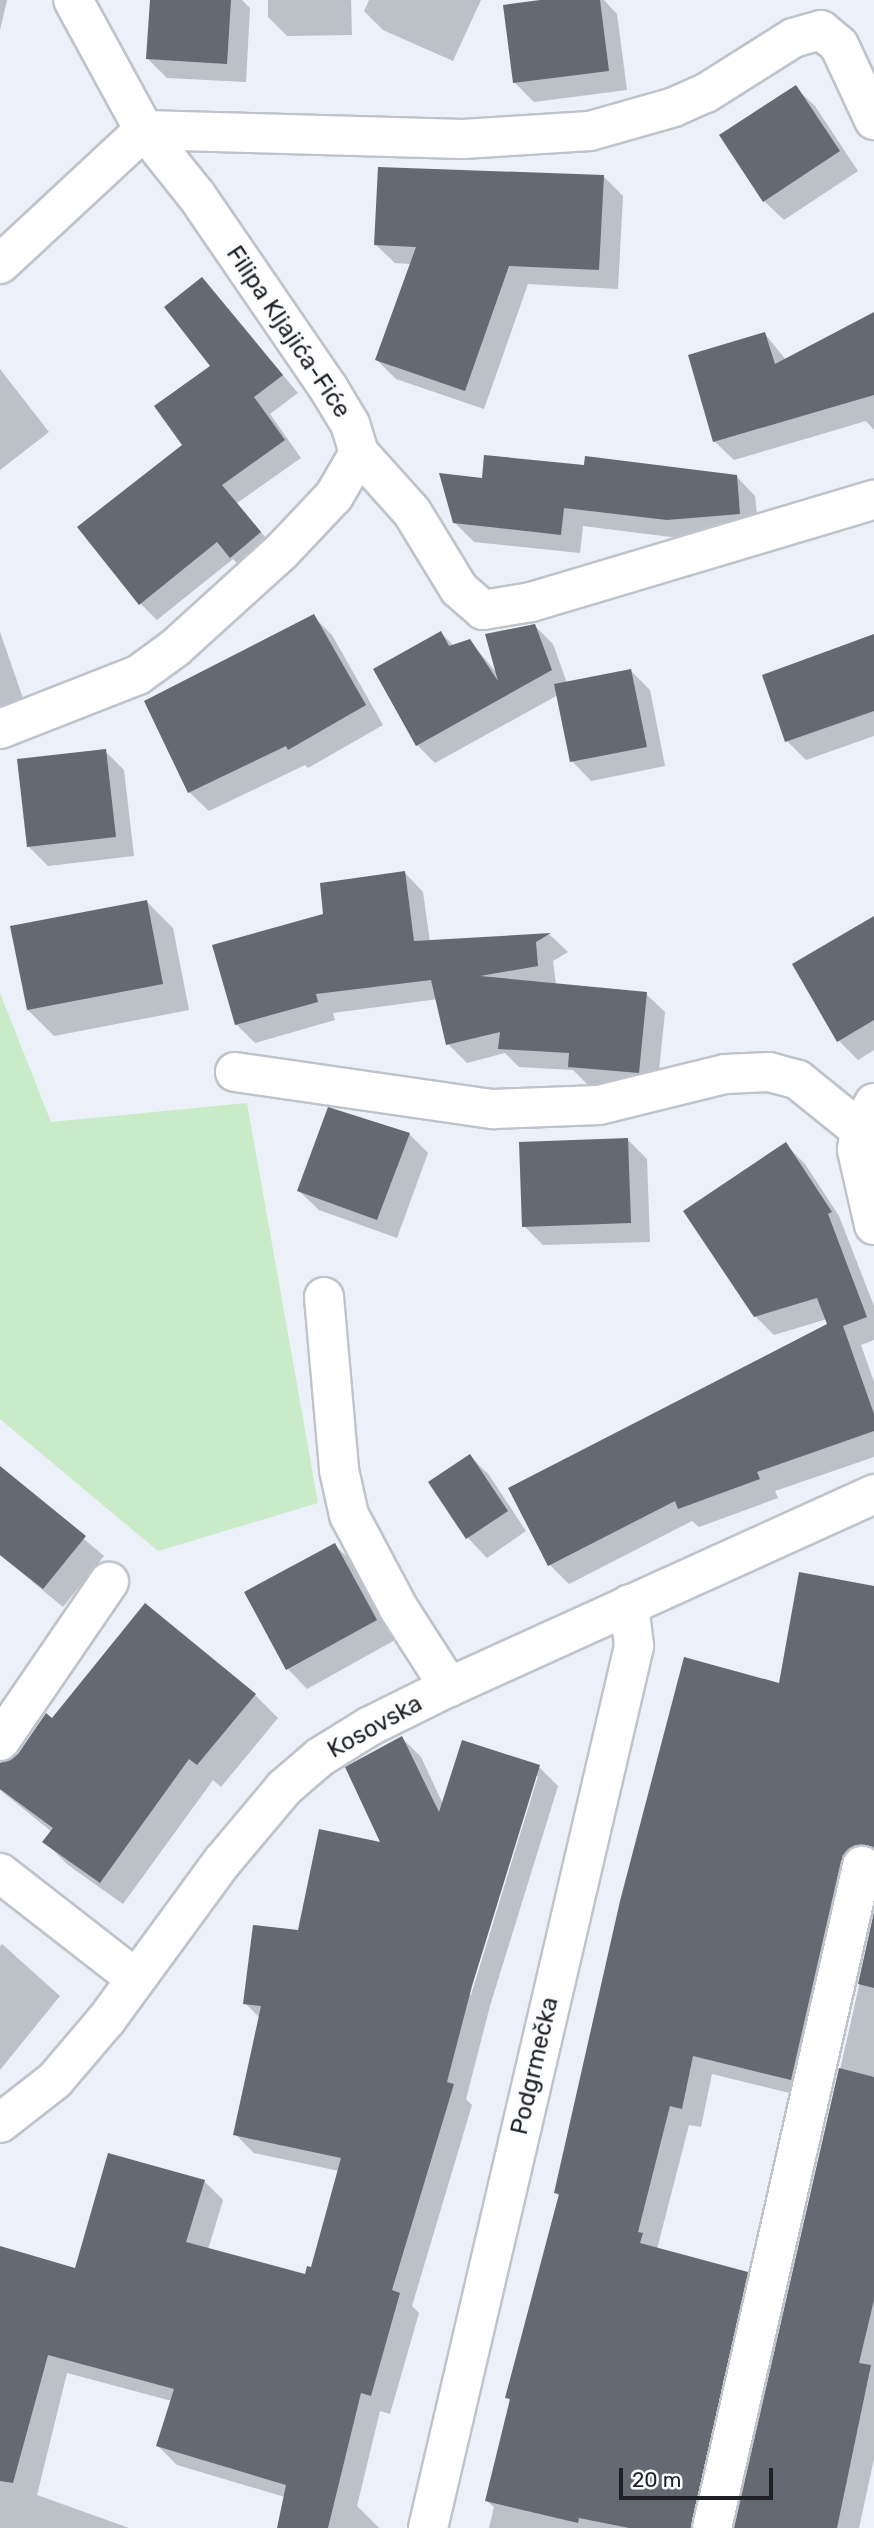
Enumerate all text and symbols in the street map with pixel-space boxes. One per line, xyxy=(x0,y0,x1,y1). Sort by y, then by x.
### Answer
street label: Filipa Kljajića-Fiće xyxy=(220,241,356,423)
street label: Kosovska xyxy=(323,1689,427,1765)
street label: Podgrmečka xyxy=(505,1994,565,2138)
scale bar xyxy=(622,2454,776,2498)
text: 20 m xyxy=(632,2467,681,2492)

